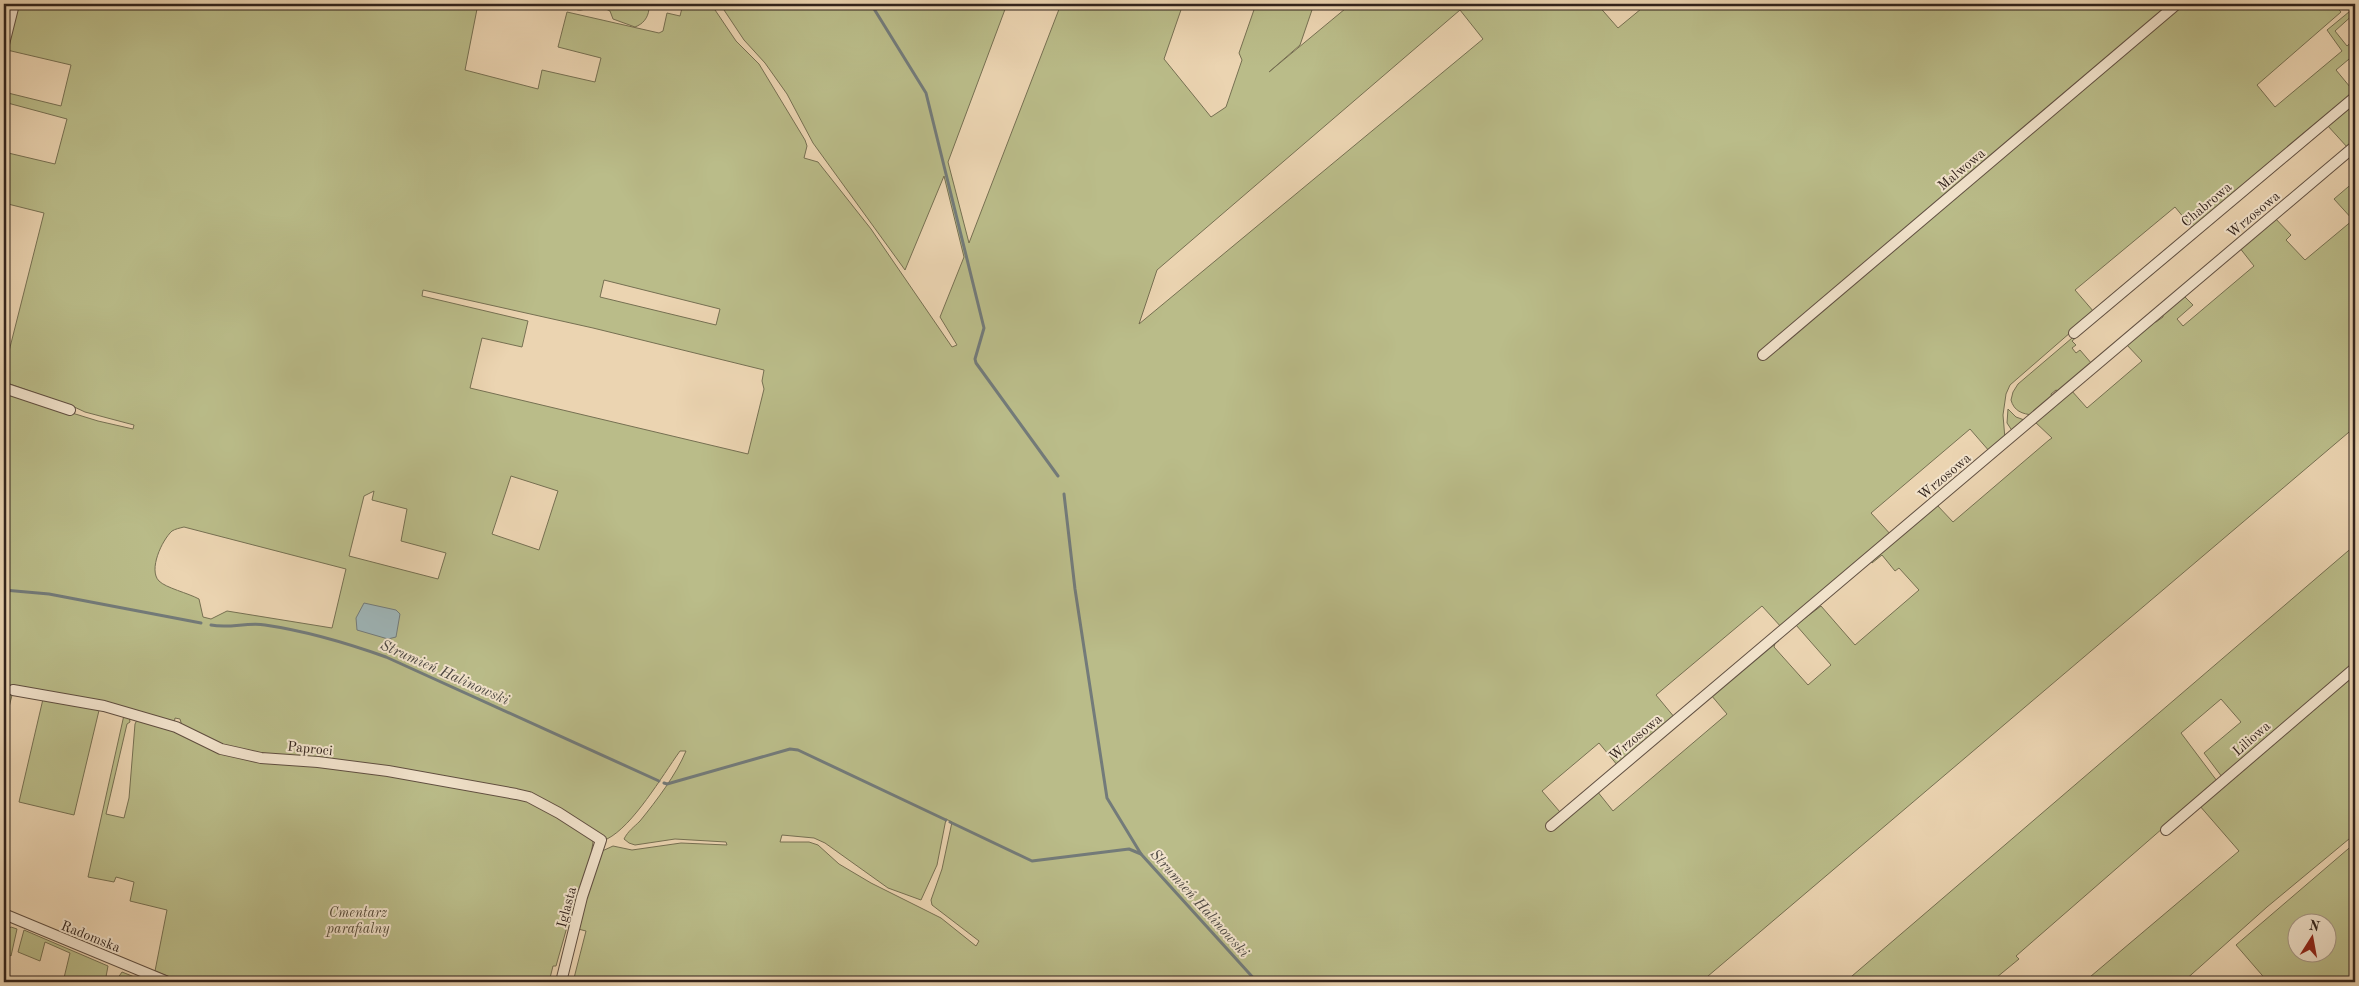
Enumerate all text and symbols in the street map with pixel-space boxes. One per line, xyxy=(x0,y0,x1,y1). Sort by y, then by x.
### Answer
street label: Malwowa xyxy=(1935,146,1988,193)
street label: Chabrowa xyxy=(2179,180,2235,230)
street label: Wrzosowa xyxy=(2225,189,2283,241)
street label: Wrzosowa xyxy=(1916,451,1974,503)
water label: Strumień Halinowski xyxy=(378,638,511,709)
street label: Wrzosowa xyxy=(1607,712,1665,764)
street label: Liliowa xyxy=(2230,719,2273,759)
street label: Paproci xyxy=(286,740,334,758)
water label: Strumień Halinowski xyxy=(1147,847,1251,961)
street label: Iglasta xyxy=(555,885,579,929)
park label: Cmentarz parafialny xyxy=(324,906,390,937)
north arrow xyxy=(2286,914,2336,964)
text: N xyxy=(2308,918,2321,934)
street label: Radomska xyxy=(59,919,122,955)

